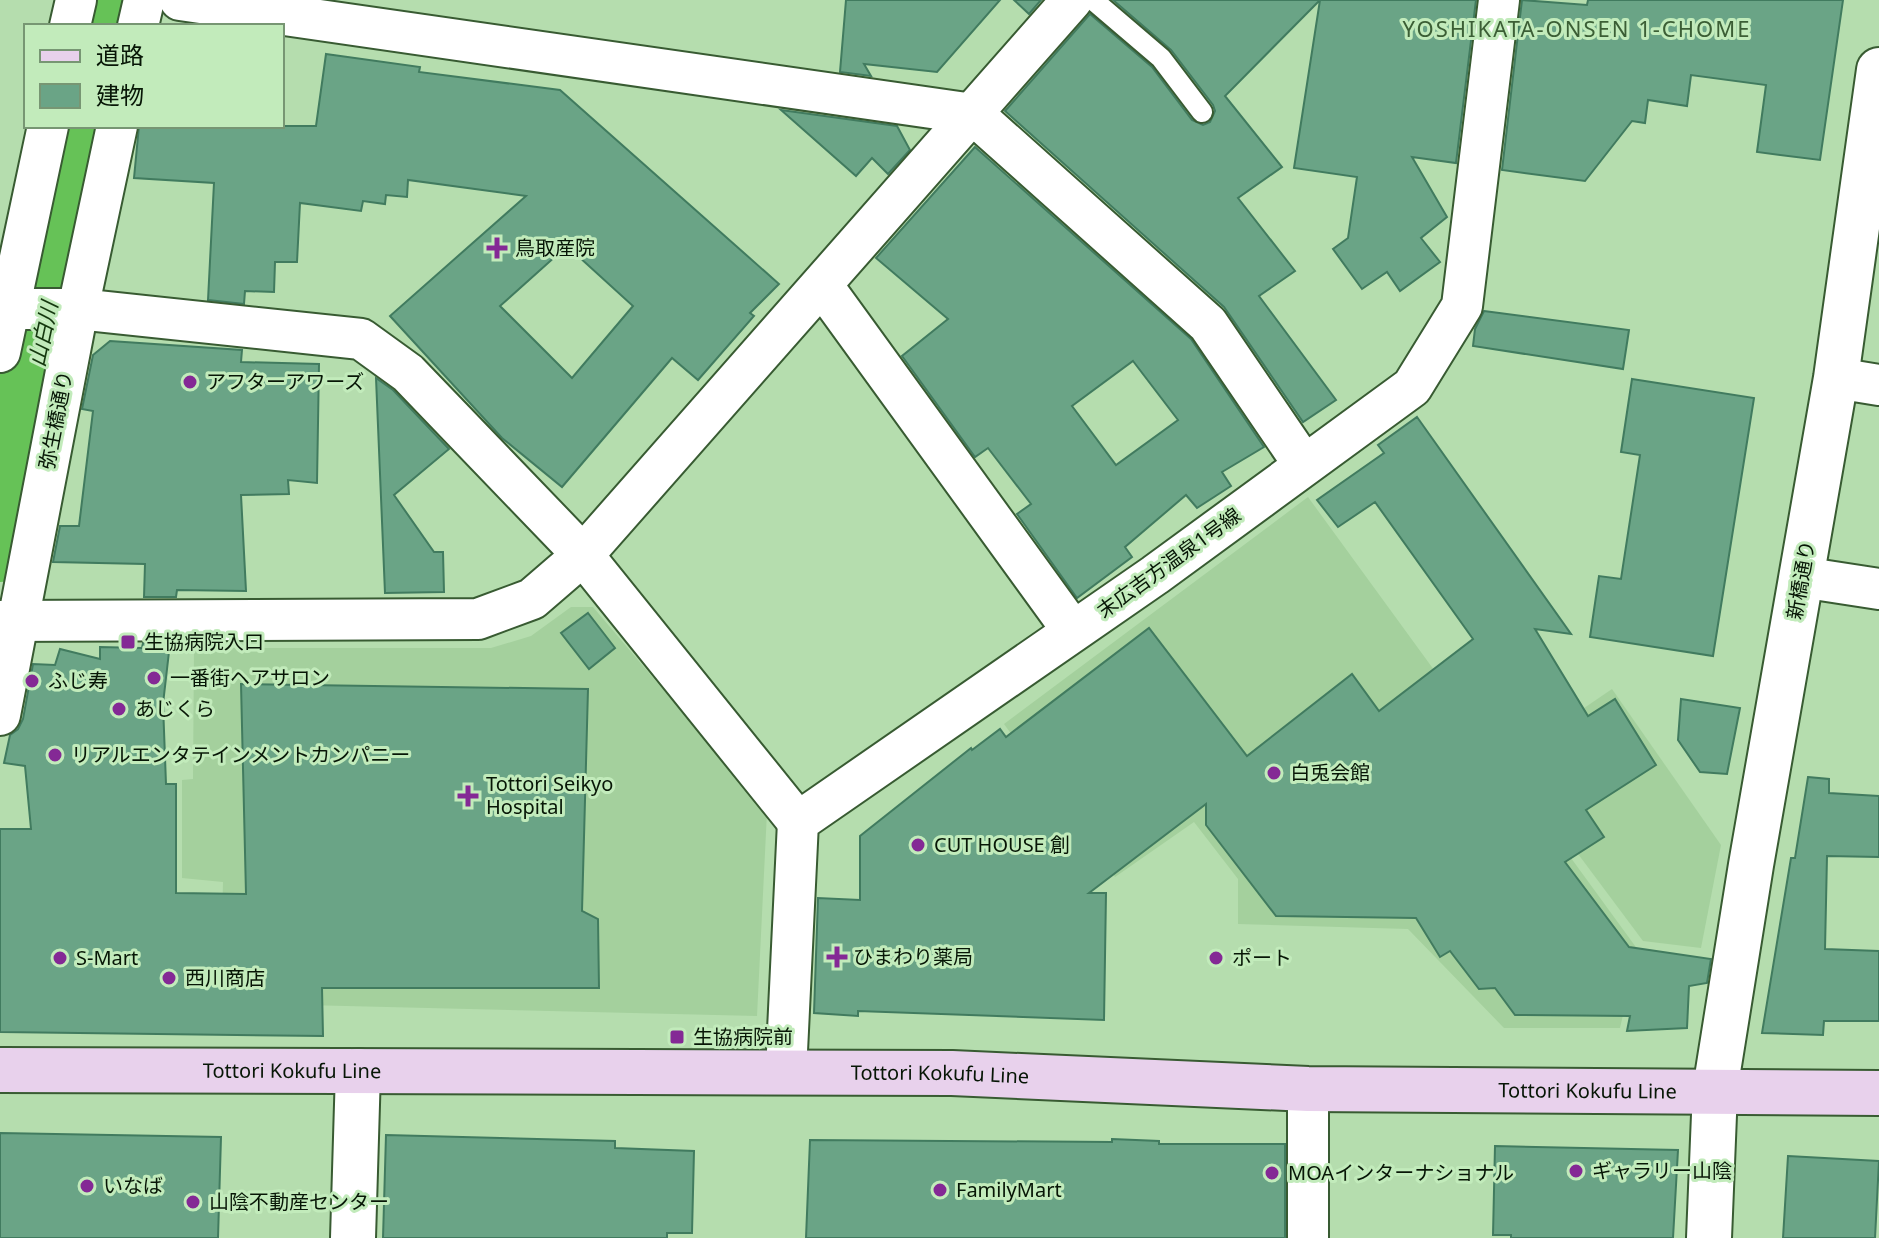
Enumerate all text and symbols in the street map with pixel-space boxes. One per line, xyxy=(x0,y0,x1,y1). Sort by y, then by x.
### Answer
district label: YOSHIKATA-ONSEN 1-CHOME xyxy=(1403,13,1751,43)
legend xyxy=(24,24,284,128)
text: 道路 xyxy=(96,38,144,71)
text: 建物 xyxy=(96,78,144,111)
place label: 鳥取産院 xyxy=(515,234,595,261)
marker: 鳥取産院 xyxy=(486,237,508,259)
water label: 山白川 xyxy=(20,296,64,369)
street label: 弥生橋通り xyxy=(33,368,78,472)
place label: アフターアワーズ xyxy=(206,368,364,395)
marker: アフターアワーズ xyxy=(181,373,199,391)
street label: 末広吉方温泉1号線 xyxy=(1091,501,1246,624)
street label: 新橋通り xyxy=(1780,538,1821,622)
place label: 生協病院入口 xyxy=(144,628,264,655)
marker: 生協病院入口 xyxy=(119,633,137,651)
place label: 一番街ヘアサロン xyxy=(170,664,330,691)
place label: ふじ寿 xyxy=(48,667,108,694)
marker: 一番街ヘアサロン xyxy=(145,669,163,687)
marker: ふじ寿 xyxy=(23,672,41,690)
place label: あじくら xyxy=(135,695,215,722)
marker: あじくら xyxy=(110,700,128,718)
place label: リアルエンタテインメントカンパニー xyxy=(71,741,410,768)
marker: リアルエンタテインメントカンパニー xyxy=(46,746,64,764)
place label: 白兎会館 xyxy=(1290,759,1370,786)
marker: 白兎会館 xyxy=(1265,764,1283,782)
place label: Tottori Seikyo Hospital xyxy=(486,770,613,820)
marker: Tottori Seikyo Hospital xyxy=(457,785,479,807)
place label: CUT HOUSE 創 xyxy=(934,831,1070,858)
marker: CUT HOUSE 創 xyxy=(909,836,927,854)
place label: ひまわり薬局 xyxy=(853,943,973,970)
place label: S-Mart xyxy=(76,944,138,971)
place label: ポート xyxy=(1232,944,1292,971)
marker: ひまわり薬局 xyxy=(828,948,846,966)
marker: S-Mart xyxy=(51,949,69,967)
marker: ポート xyxy=(1207,949,1225,967)
place label: 西川商店 xyxy=(185,964,265,991)
marker: 西川商店 xyxy=(160,969,178,987)
place label: 生協病院前 xyxy=(693,1023,793,1050)
marker: 生協病院前 xyxy=(668,1028,686,1046)
street label: Tottori Kokufu Line xyxy=(203,1057,381,1084)
street label: Tottori Kokufu Line xyxy=(851,1059,1030,1089)
street label: Tottori Kokufu Line xyxy=(1498,1076,1677,1105)
place label: ギャラリー山陰 xyxy=(1592,1157,1732,1184)
place label: MOAインターナショナル xyxy=(1288,1159,1514,1186)
marker: ギャラリー山陰 xyxy=(1567,1162,1585,1180)
marker: MOAインターナショナル xyxy=(1263,1164,1281,1182)
place label: いなば xyxy=(103,1172,163,1199)
place label: FamilyMart xyxy=(956,1176,1062,1203)
marker: いなば xyxy=(78,1177,96,1195)
marker: FamilyMart xyxy=(931,1181,949,1199)
place label: 山陰不動産センター xyxy=(209,1188,389,1215)
marker: 山陰不動産センター xyxy=(184,1193,202,1211)

